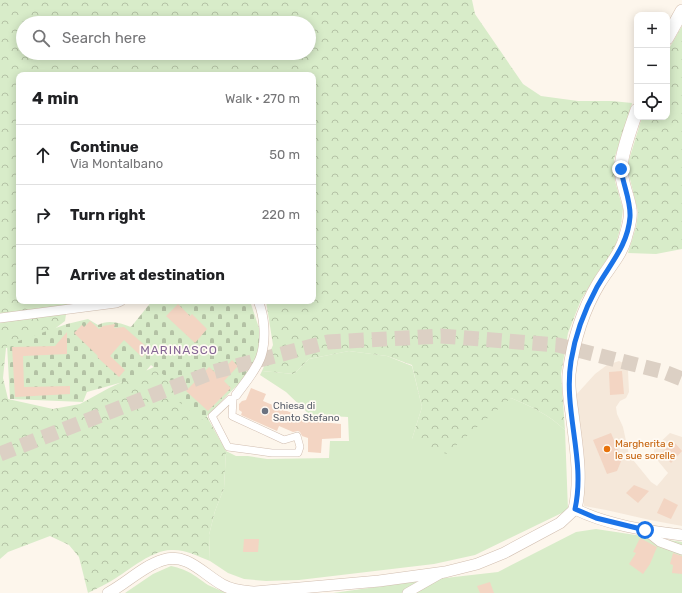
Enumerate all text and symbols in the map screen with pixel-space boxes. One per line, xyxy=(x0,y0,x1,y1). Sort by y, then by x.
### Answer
map controls xyxy=(634,12,670,120)
button: + xyxy=(634,12,670,48)
search box xyxy=(16,16,316,60)
icon: search xyxy=(30,27,52,49)
text: Search here xyxy=(62,29,146,47)
button: − xyxy=(634,48,670,84)
button: locate xyxy=(634,84,670,120)
text: 4 min xyxy=(32,88,79,108)
text: Walk · 270 m xyxy=(225,91,300,106)
text: Continue xyxy=(70,138,139,156)
icon: ahead xyxy=(32,144,54,166)
text: 50 m xyxy=(269,147,300,162)
text: Via Montalbano xyxy=(70,156,163,171)
route end xyxy=(612,160,630,178)
icon: right xyxy=(32,204,54,226)
text: Turn right xyxy=(70,206,145,224)
text: 220 m xyxy=(262,207,300,222)
icon: arrive xyxy=(32,264,54,286)
text: Arrive at destination xyxy=(70,266,225,284)
district label: MARINASCO xyxy=(140,343,218,357)
place label: Chiesa di Santo Stefano xyxy=(273,400,340,424)
marker: Chiesa di Santo Stefano xyxy=(260,406,270,416)
place label: Margherita e le sue sorelle xyxy=(615,438,676,462)
marker: Margherita e le sue sorelle xyxy=(602,444,612,454)
route start xyxy=(636,521,654,539)

